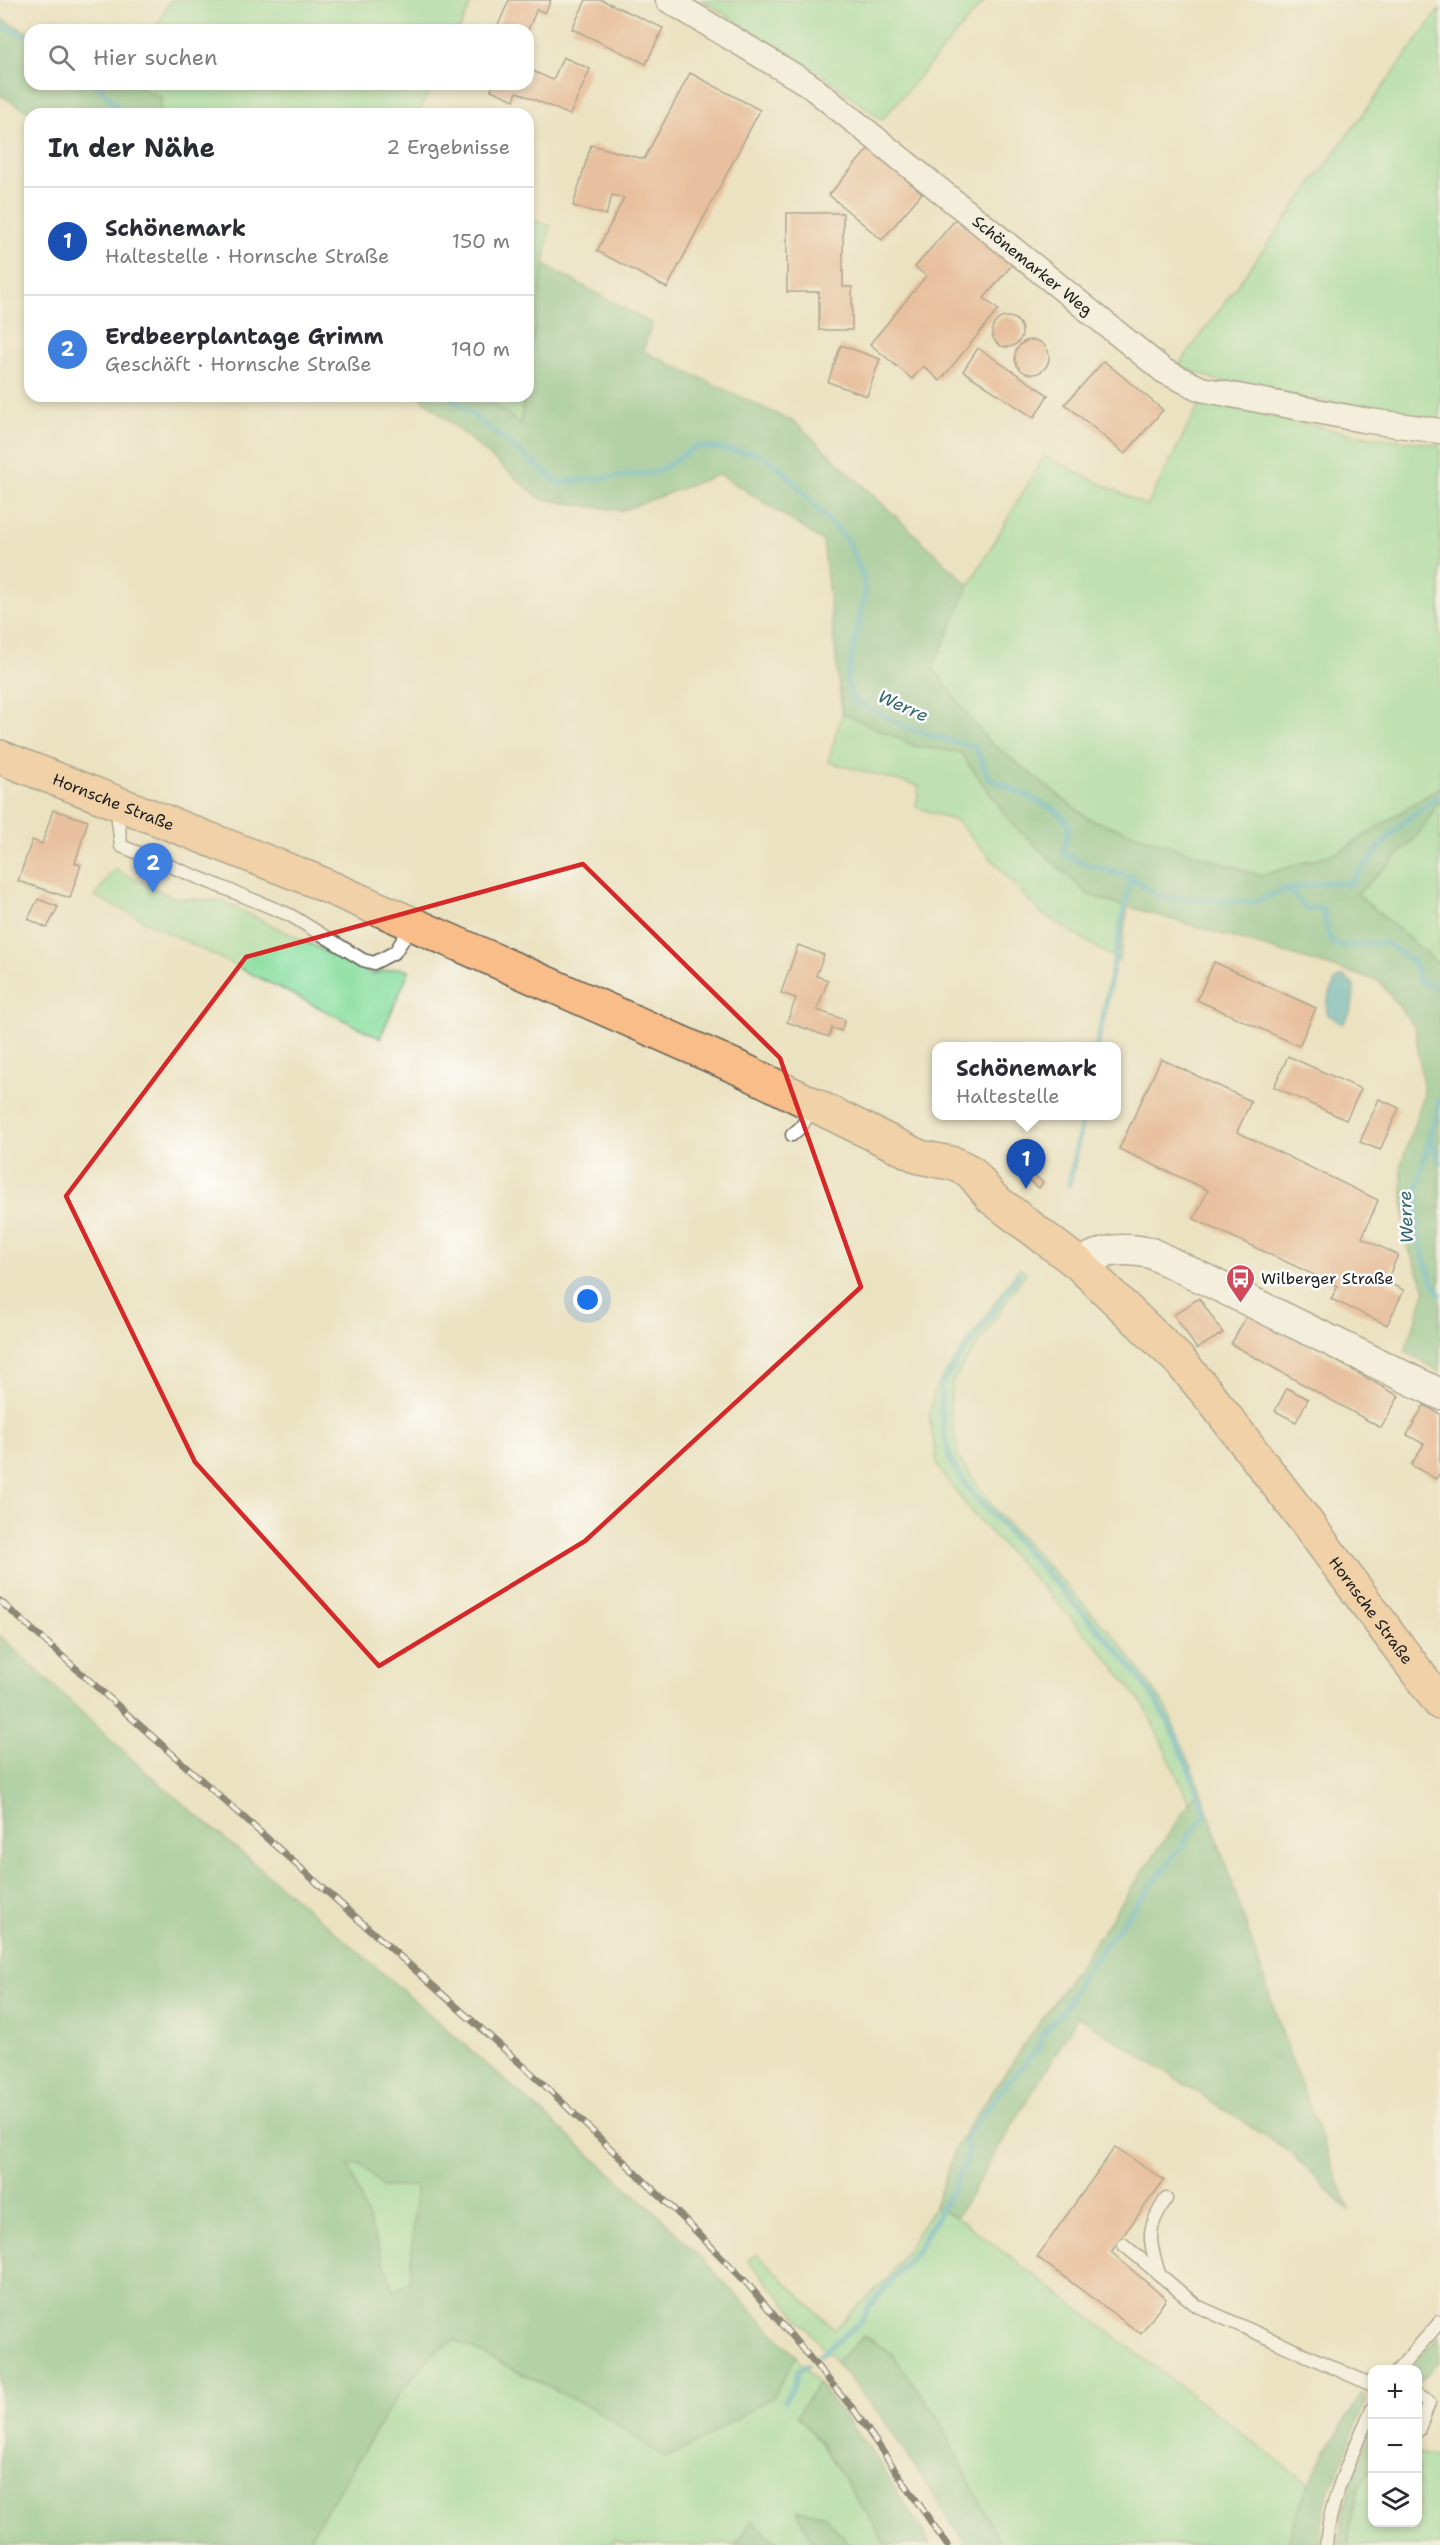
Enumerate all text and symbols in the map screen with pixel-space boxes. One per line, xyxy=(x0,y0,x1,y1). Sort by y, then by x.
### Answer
search box xyxy=(24,24,534,90)
icon: search xyxy=(45,41,78,74)
text: Hier suchen xyxy=(93,43,218,72)
text: In der Nähe xyxy=(48,130,215,165)
text: 2 Ergebnisse xyxy=(386,134,510,160)
street label: Schönemarker Weg xyxy=(968,211,1097,321)
text: Schönemark xyxy=(105,214,246,243)
text: 1 xyxy=(63,228,72,254)
text: 150 m xyxy=(452,228,510,254)
text: Haltestelle · Hornsche Straße xyxy=(105,243,389,269)
text: Erdbeerplantage Grimm xyxy=(105,322,383,351)
text: 2 xyxy=(61,336,75,362)
text: 190 m xyxy=(451,336,510,362)
text: Geschäft · Hornsche Straße xyxy=(105,351,371,377)
water label: Werre xyxy=(874,684,932,728)
street label: Hornsche Straße xyxy=(49,769,177,835)
pin: 2 xyxy=(134,844,172,893)
popup xyxy=(932,1042,1121,1120)
text: Schönemark xyxy=(956,1054,1097,1083)
text: Haltestelle xyxy=(956,1083,1060,1109)
pin: 1 xyxy=(1006,1140,1046,1189)
water label: Werre xyxy=(1393,1190,1419,1244)
bus stop icon: Wilberger Straße xyxy=(1224,1262,1256,1304)
place label: Wilberger Straße xyxy=(1261,1268,1394,1289)
your location xyxy=(573,1285,602,1314)
street label: Hornsche Straße xyxy=(1324,1552,1418,1669)
map controls xyxy=(1368,2365,1422,2527)
button: + xyxy=(1368,2365,1422,2419)
button: − xyxy=(1368,2419,1422,2473)
button: layers xyxy=(1368,2473,1422,2527)

